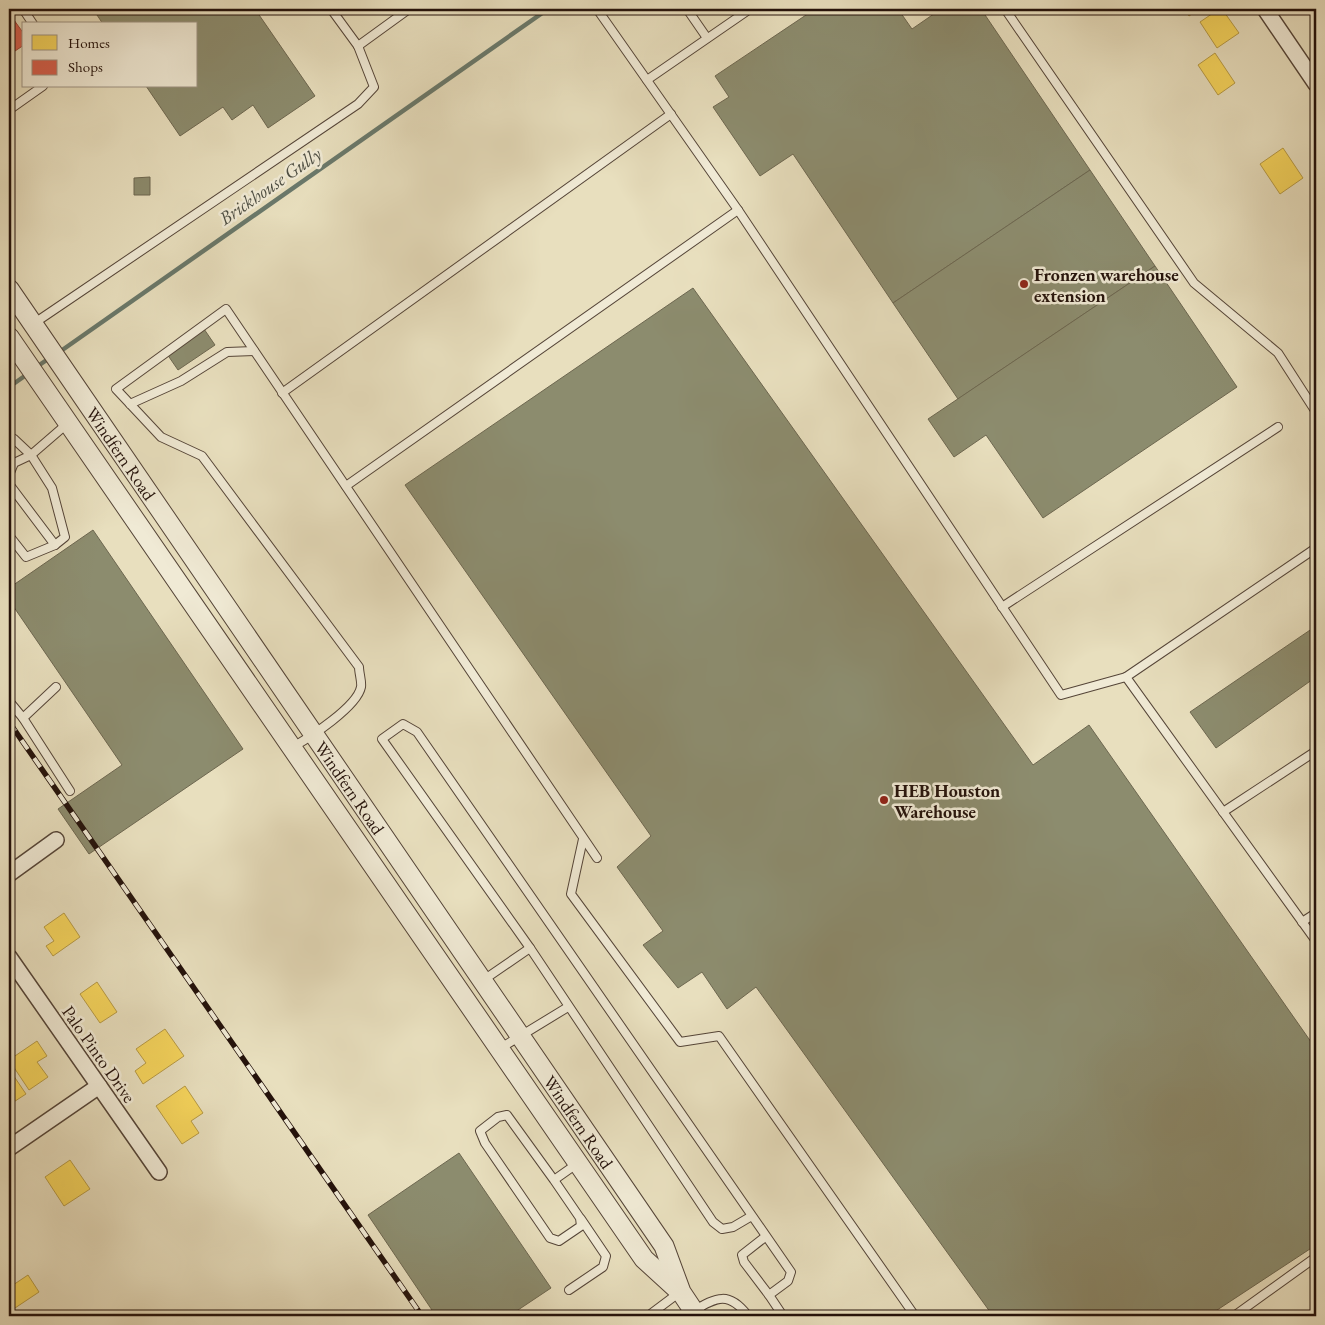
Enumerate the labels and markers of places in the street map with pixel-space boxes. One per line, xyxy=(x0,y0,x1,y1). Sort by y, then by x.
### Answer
place label: Fronzen warehouse extension xyxy=(1034,263,1179,307)
marker: Fronzen warehouse extension xyxy=(1018,278,1030,290)
place label: HEB Houston Warehouse xyxy=(894,779,1000,823)
marker: HEB Houston Warehouse xyxy=(878,794,890,806)

